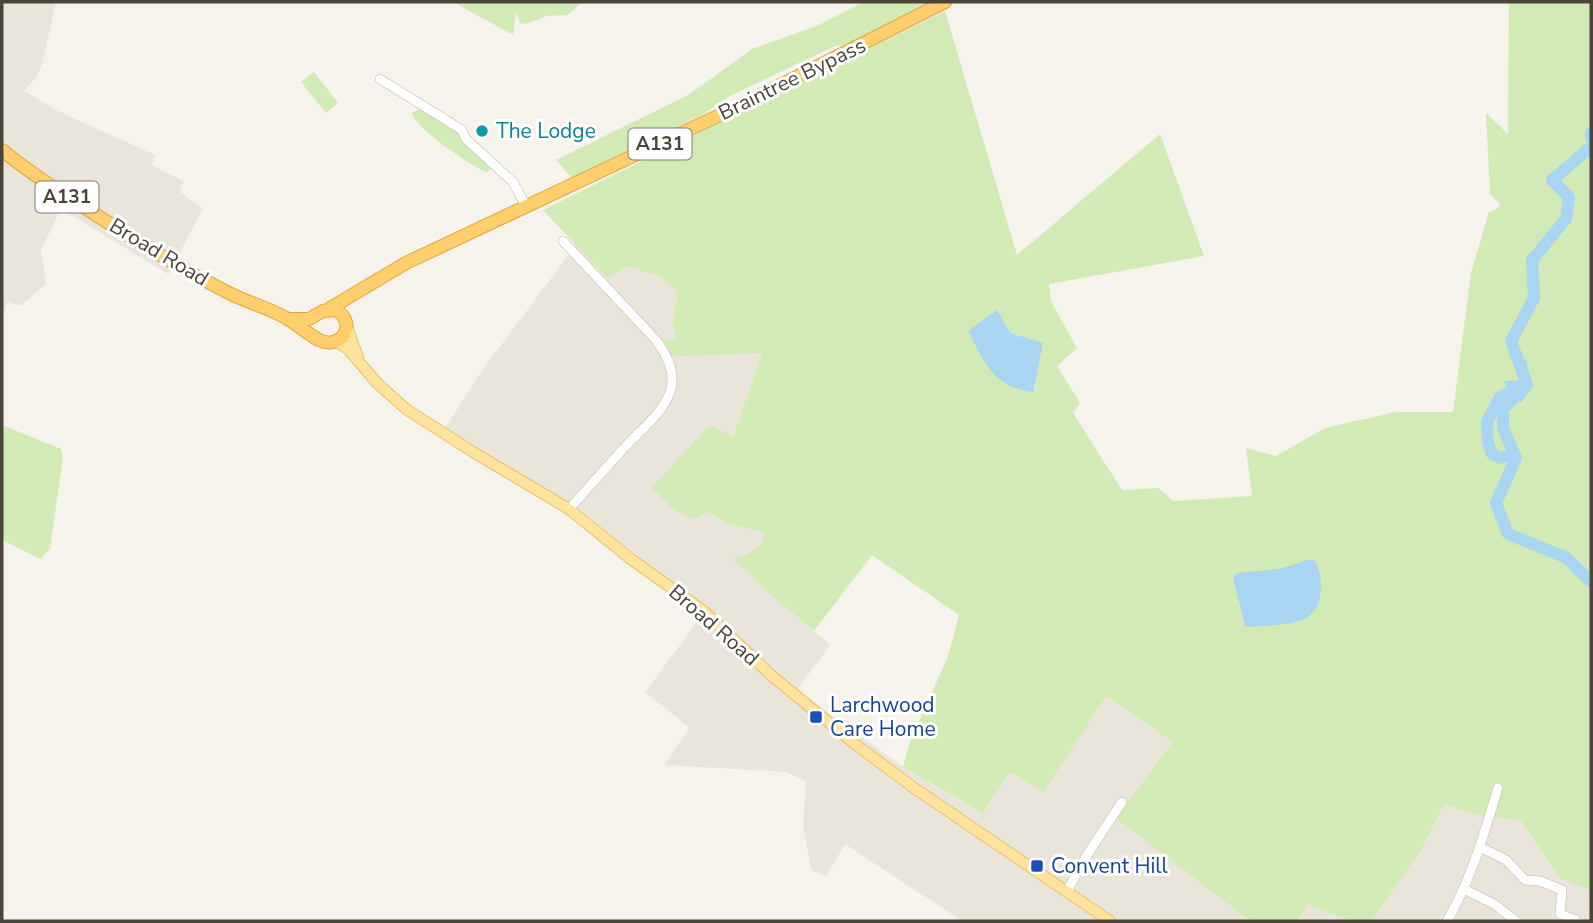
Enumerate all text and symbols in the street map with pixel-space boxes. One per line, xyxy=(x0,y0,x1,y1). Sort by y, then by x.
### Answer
street label: Braintree Bypass xyxy=(714,31,870,127)
place label: The Lodge xyxy=(496,117,596,145)
marker: The Lodge xyxy=(474,123,490,139)
road number: A131 xyxy=(628,128,692,160)
road number: A131 xyxy=(36,182,98,212)
street label: Broad Road xyxy=(104,211,214,293)
street label: Broad Road xyxy=(663,578,765,672)
place label: Larchwood Care Home xyxy=(830,691,936,743)
marker: Larchwood Care Home xyxy=(808,709,824,725)
place label: Convent Hill xyxy=(1051,852,1168,880)
marker: Convent Hill xyxy=(1029,858,1045,874)

